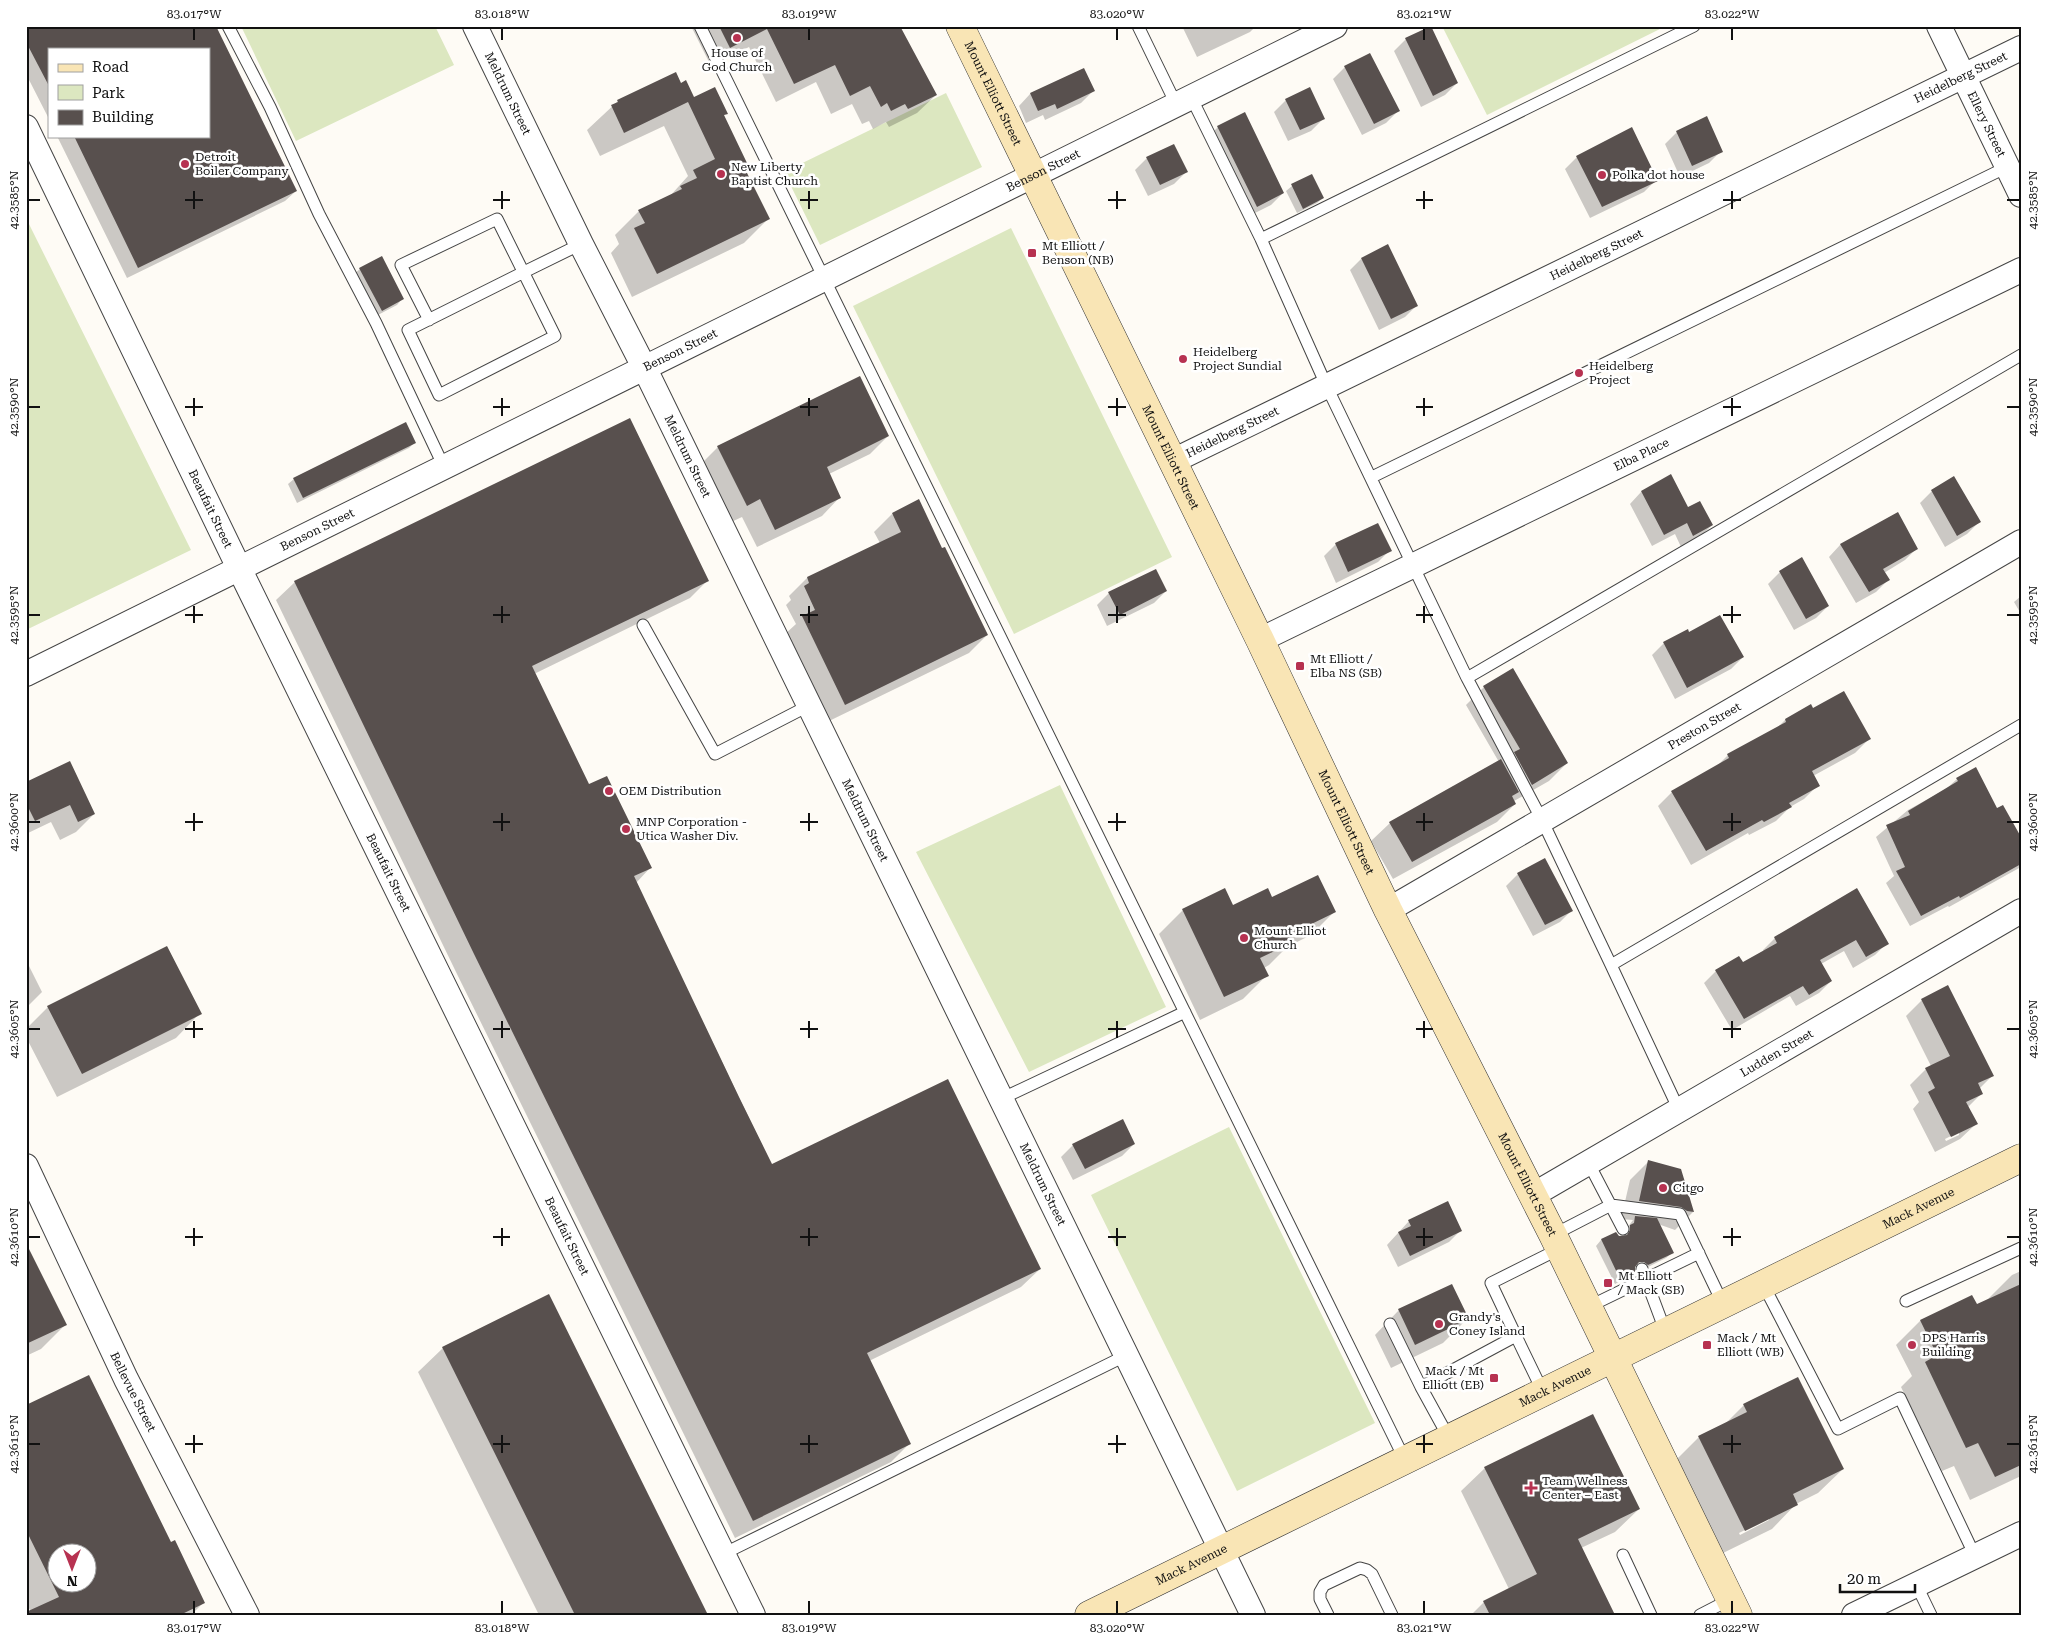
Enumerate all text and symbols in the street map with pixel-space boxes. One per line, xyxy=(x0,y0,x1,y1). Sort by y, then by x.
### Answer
text: 83.017°W xyxy=(167,7,222,21)
text: 83.018°W xyxy=(475,7,530,21)
text: 83.019°W xyxy=(782,7,837,21)
text: 83.020°W xyxy=(1090,7,1145,21)
text: 83.021°W xyxy=(1397,7,1452,21)
text: 83.022°W xyxy=(1705,7,1760,21)
marker: House of God Church xyxy=(731,32,743,44)
street label: Mount Elliott Street xyxy=(962,39,1025,148)
place label: House of God Church xyxy=(702,46,773,74)
legend xyxy=(48,48,210,138)
street label: Heidelberg Street xyxy=(1912,49,2010,106)
street label: Meldrum Street xyxy=(482,50,534,137)
text: Road xyxy=(92,58,129,76)
text: Park xyxy=(92,84,126,102)
street label: Ellery Street xyxy=(1965,89,2009,160)
text: Building xyxy=(92,108,154,126)
street label: Benson Street xyxy=(1004,146,1083,195)
place label: Detroit Boiler Company xyxy=(195,150,289,178)
marker: Detroit Boiler Company xyxy=(179,158,191,170)
place label: New Liberty Baptist Church xyxy=(731,160,818,188)
marker: New Liberty Baptist Church xyxy=(715,168,727,180)
place label: Polka dot house xyxy=(1612,168,1705,182)
marker: Polka dot house xyxy=(1596,169,1608,181)
text: 42.3585°N xyxy=(7,170,21,229)
text: 42.3585°N xyxy=(2026,170,2040,229)
street label: Heidelberg Street xyxy=(1548,226,1646,283)
place label: Mt Elliott / Benson (NB) xyxy=(1042,239,1114,267)
marker: Mt Elliott / Benson (NB) xyxy=(1026,247,1038,259)
street label: Benson Street xyxy=(641,326,720,374)
place label: Heidelberg Project Sundial xyxy=(1193,345,1282,373)
marker: Heidelberg Project Sundial xyxy=(1177,353,1189,365)
place label: Heidelberg Project xyxy=(1589,359,1653,387)
marker: Heidelberg Project xyxy=(1573,367,1585,379)
text: 42.3590°N xyxy=(7,377,21,436)
text: 42.3590°N xyxy=(2026,377,2040,436)
street label: Mount Elliott Street xyxy=(1139,403,1202,512)
street label: Heidelberg Street xyxy=(1184,403,1282,461)
street label: Meldrum Street xyxy=(662,413,714,500)
street label: Elba Place xyxy=(1611,435,1672,474)
street label: Beaufait Street xyxy=(186,467,236,551)
street label: Benson Street xyxy=(278,505,357,554)
text: 42.3595°N xyxy=(7,585,21,644)
text: 42.3595°N xyxy=(2026,585,2040,644)
place label: Mt Elliott / Elba NS (SB) xyxy=(1310,652,1382,680)
marker: Mt Elliott / Elba NS (SB) xyxy=(1294,660,1306,672)
street label: Preston Street xyxy=(1666,699,1744,753)
street label: Mount Elliott Street xyxy=(1316,767,1377,877)
street label: Meldrum Street xyxy=(839,777,891,864)
place label: OEM Distribution xyxy=(619,784,722,798)
marker: OEM Distribution xyxy=(603,785,615,797)
text: 42.3600°N xyxy=(7,792,21,851)
text: 42.3600°N xyxy=(2026,792,2040,851)
place label: MNP Corporation - Utica Washer Div. xyxy=(636,815,747,843)
marker: MNP Corporation - Utica Washer Div. xyxy=(620,823,632,835)
street label: Beaufait Street xyxy=(363,831,414,914)
place label: Mount Elliot Church xyxy=(1254,924,1327,952)
marker: Mount Elliot Church xyxy=(1238,932,1250,944)
text: 42.3605°N xyxy=(7,999,21,1058)
text: 42.3605°N xyxy=(2026,999,2040,1058)
street label: Ludden Street xyxy=(1738,1026,1816,1080)
street label: Mount Elliott Street xyxy=(1495,1130,1560,1239)
street label: Meldrum Street xyxy=(1017,1141,1069,1228)
place label: Citgo xyxy=(1673,1181,1704,1195)
marker: Citgo xyxy=(1657,1182,1669,1194)
street label: Mack Avenue xyxy=(1880,1185,1957,1232)
street label: Beaufait Street xyxy=(542,1195,592,1278)
text: 42.3610°N xyxy=(7,1207,21,1266)
text: 42.3610°N xyxy=(2026,1207,2040,1266)
place label: Mt Elliott / Mack (SB) xyxy=(1617,1269,1684,1297)
marker: Mt Elliott / Mack (SB) xyxy=(1602,1277,1614,1289)
place label: Grandy's Coney Island xyxy=(1449,1310,1526,1338)
marker: Grandy's Coney Island xyxy=(1433,1318,1445,1330)
place label: Mack / Mt Elliott (WB) xyxy=(1717,1331,1784,1359)
place label: DPS Harris Building xyxy=(1922,1331,1986,1359)
marker: Mack / Mt Elliott (WB) xyxy=(1701,1339,1713,1351)
marker: DPS Harris Building xyxy=(1906,1339,1918,1351)
street label: Bellevue Street xyxy=(107,1350,159,1434)
street label: Mack Avenue xyxy=(1517,1363,1594,1410)
place label: Mack / Mt Elliott (EB) xyxy=(1422,1364,1485,1392)
marker: Mack / Mt Elliott (EB) xyxy=(1488,1372,1500,1384)
text: 42.3615°N xyxy=(7,1414,21,1473)
text: 42.3615°N xyxy=(2026,1414,2040,1473)
place label: Team Wellness Center – East xyxy=(1542,1474,1628,1502)
marker: Team Wellness Center – East xyxy=(1524,1481,1538,1495)
street label: Mack Avenue xyxy=(1153,1541,1230,1588)
north arrow xyxy=(48,1544,98,1594)
scale bar xyxy=(1840,1561,1914,1593)
text: 20 m xyxy=(1847,1570,1882,1588)
text: N xyxy=(66,1573,77,1589)
text: 83.017°W xyxy=(167,1621,222,1635)
text: 83.018°W xyxy=(475,1621,530,1635)
text: 83.019°W xyxy=(782,1621,837,1635)
text: 83.020°W xyxy=(1090,1621,1145,1635)
text: 83.021°W xyxy=(1397,1621,1452,1635)
text: 83.022°W xyxy=(1705,1621,1760,1635)

